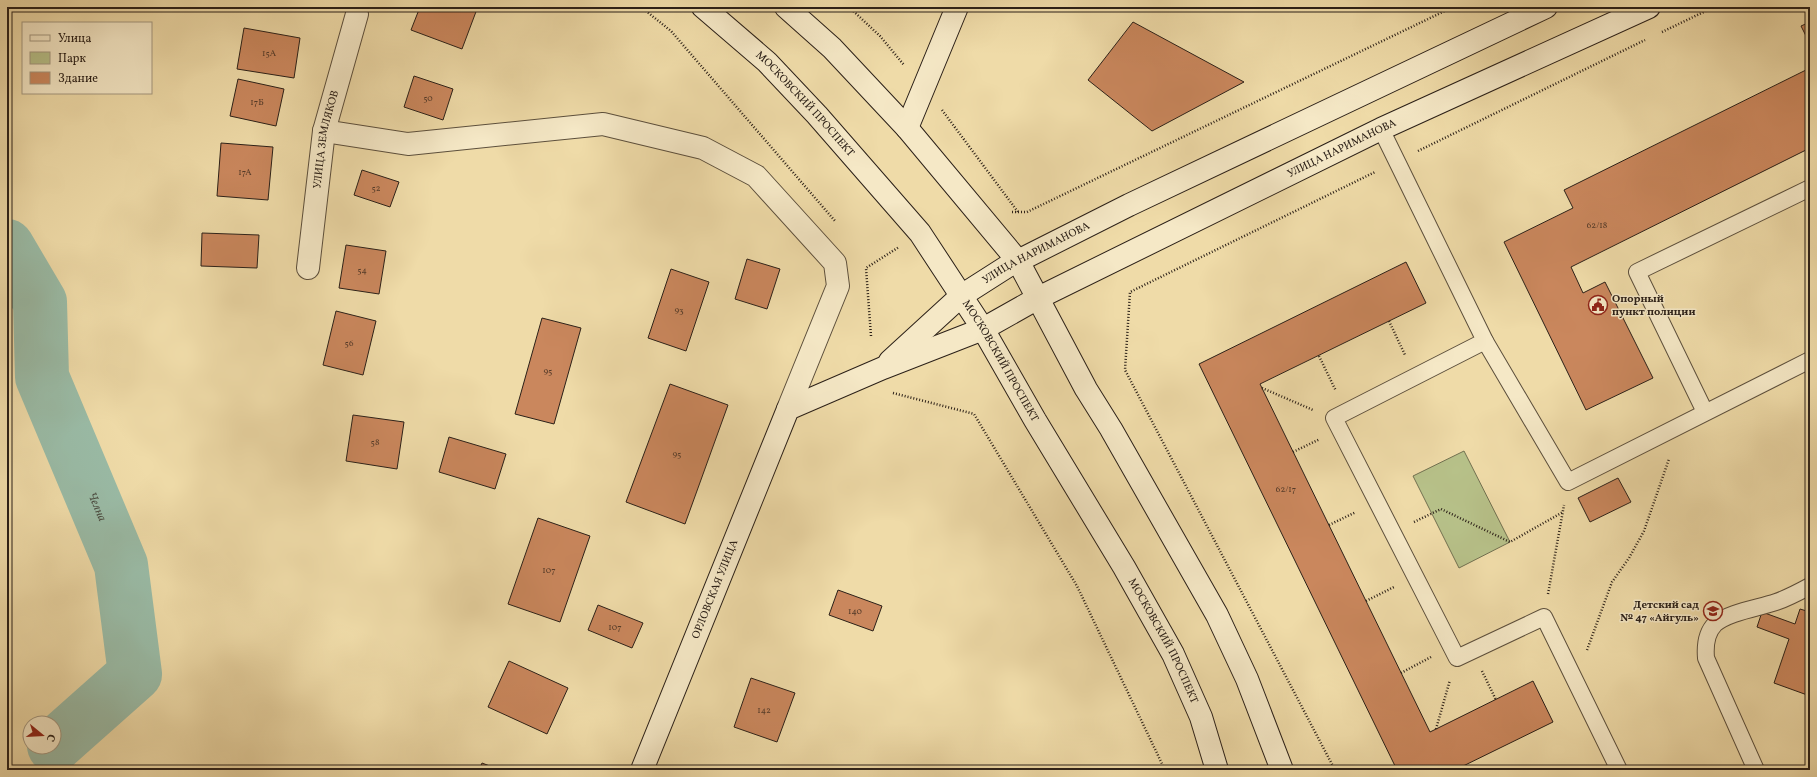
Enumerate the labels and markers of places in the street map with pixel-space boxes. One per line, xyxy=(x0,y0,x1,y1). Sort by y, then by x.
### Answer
place label: Опорный пункт полиции xyxy=(1612,292,1696,320)
public building icon: Опорный пункт полиции xyxy=(1587,294,1609,316)
place label: Детский сад № 47 «Айгуль» xyxy=(1620,598,1699,626)
school or university icon: Детский сад № 47 «Айгуль» xyxy=(1702,600,1724,622)

